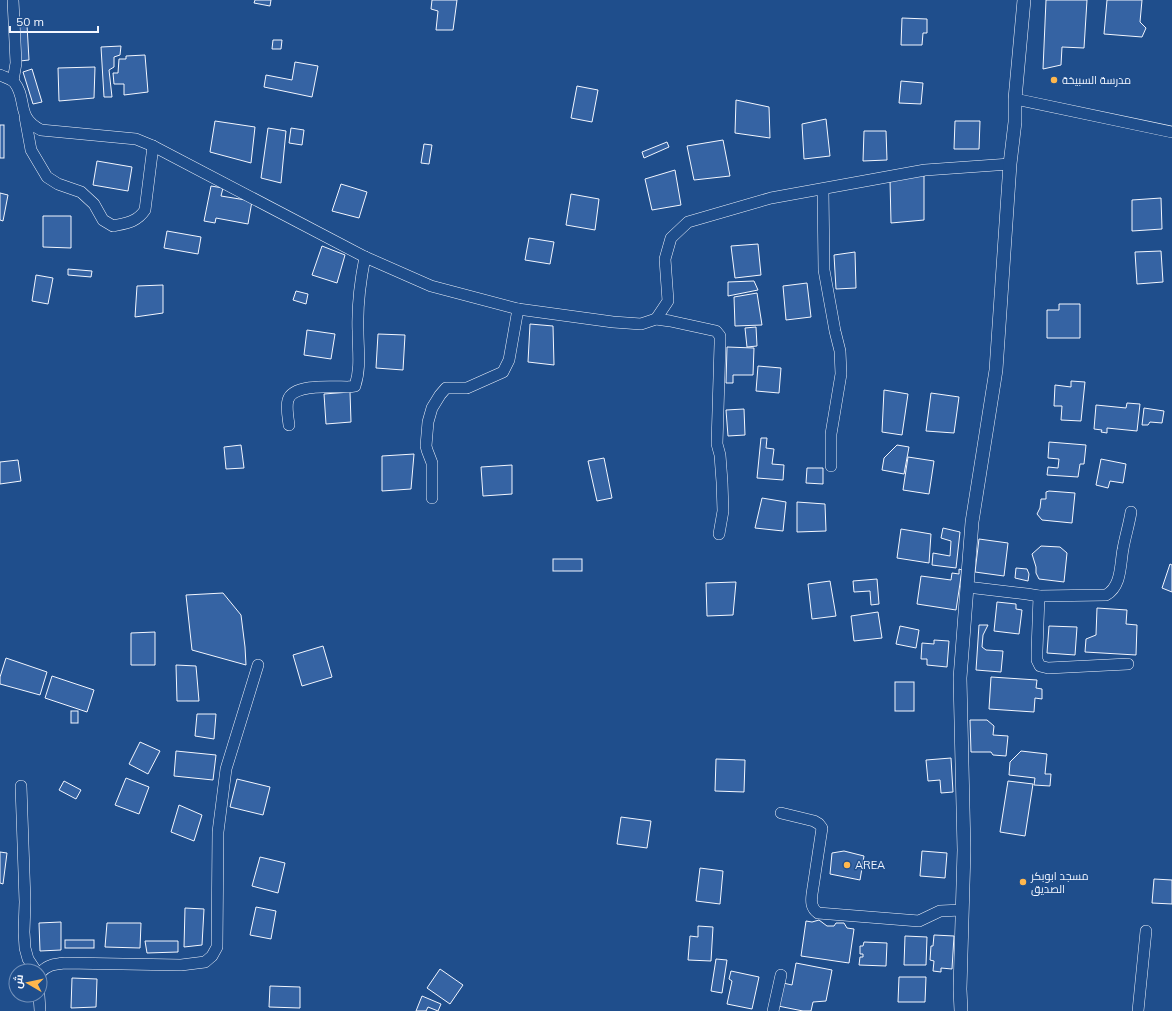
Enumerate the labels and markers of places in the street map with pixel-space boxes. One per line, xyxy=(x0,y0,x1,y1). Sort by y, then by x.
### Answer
place label: مدرسة السبيخة xyxy=(1062,73,1131,87)
marker: مدرسة السبيخة xyxy=(1049,75,1059,85)
place label: AREA xyxy=(855,858,885,872)
marker: AREA xyxy=(842,860,852,870)
place label: مسجد ابوبكر الصديق xyxy=(1030,869,1089,896)
marker: مسجد ابوبكر الصديق xyxy=(1018,877,1028,887)

